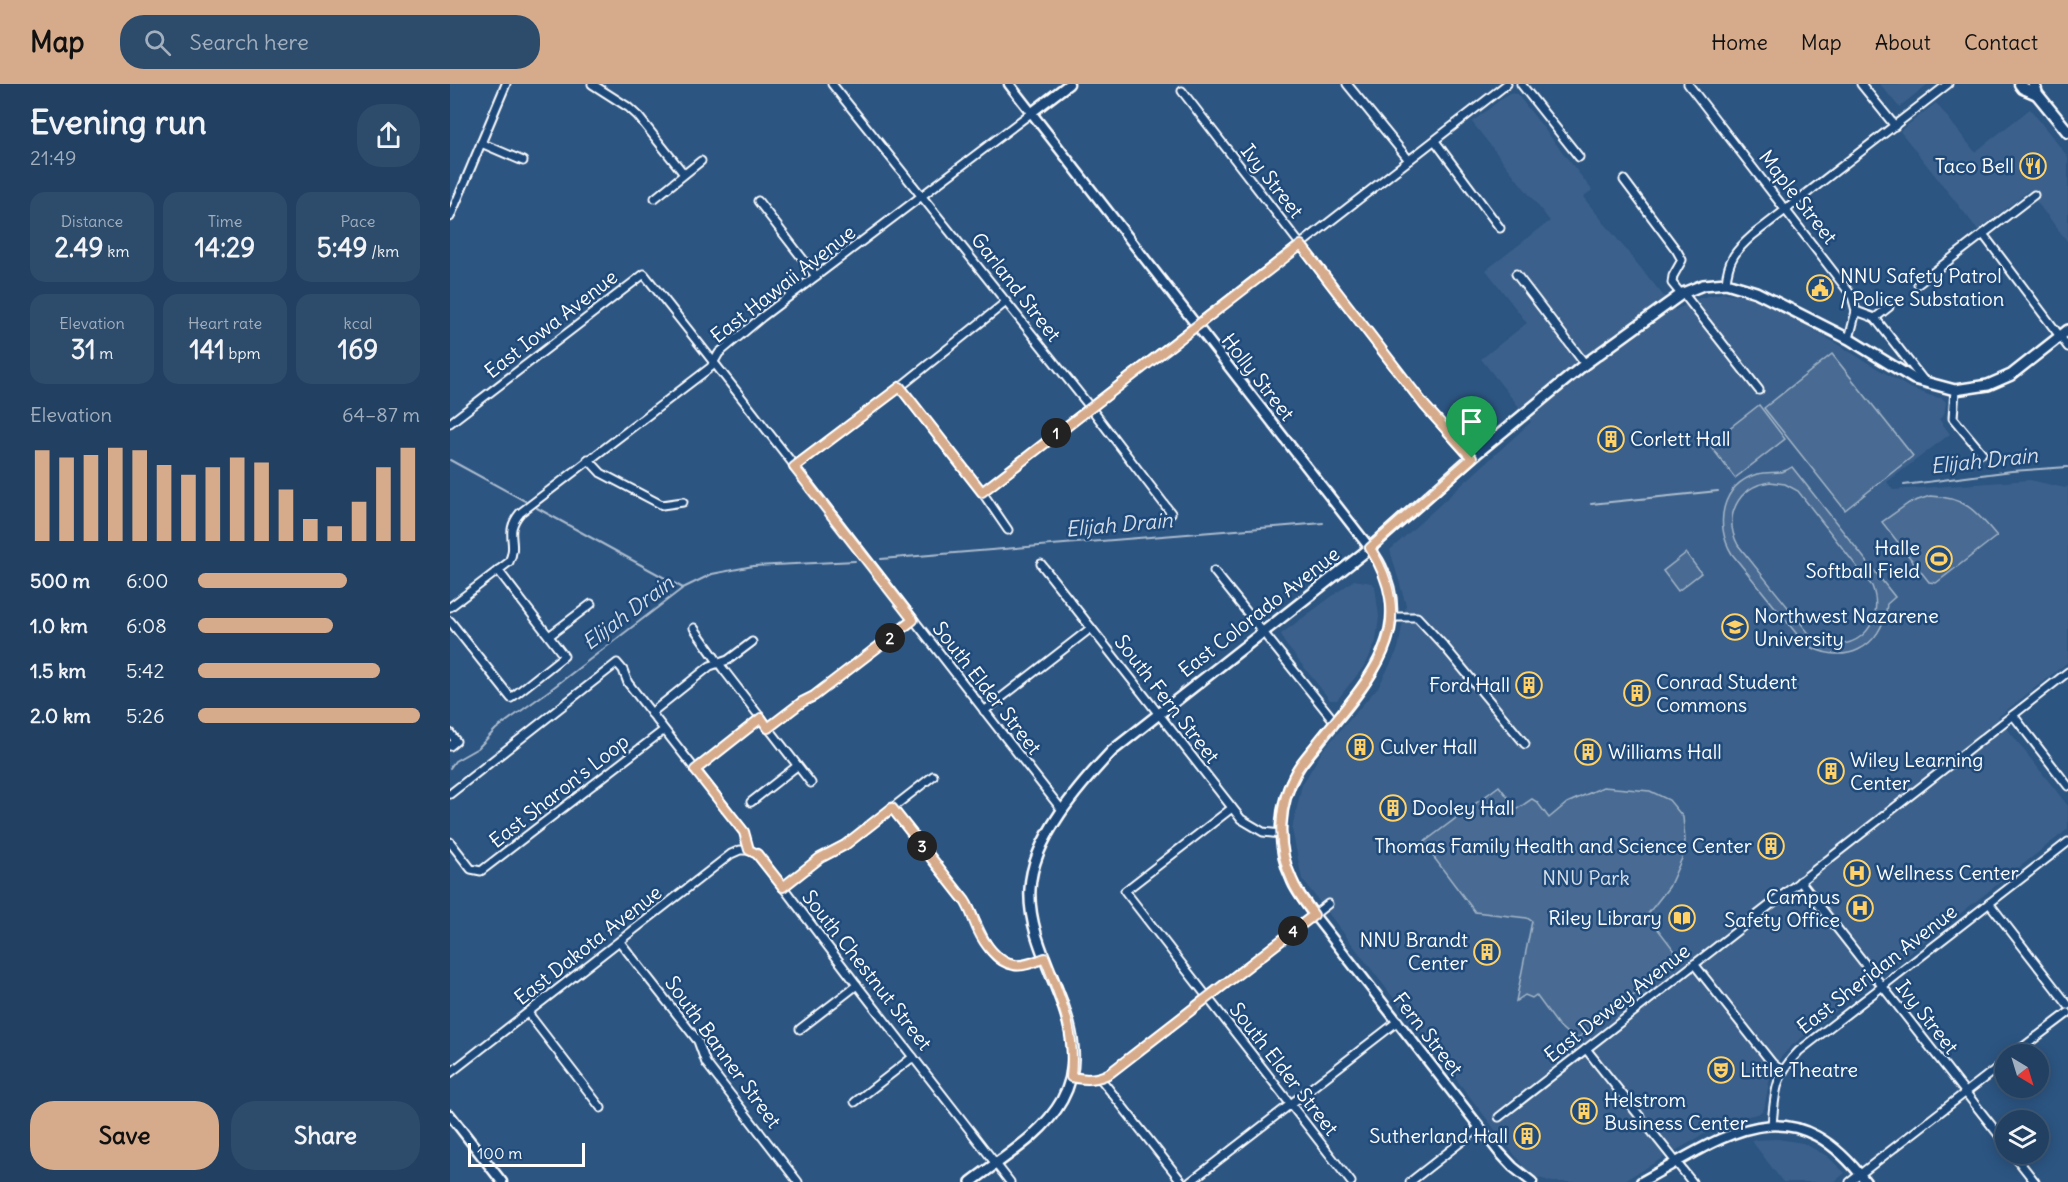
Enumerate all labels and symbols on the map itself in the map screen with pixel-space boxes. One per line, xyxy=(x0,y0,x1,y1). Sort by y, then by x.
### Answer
street label: Ivy Street xyxy=(1236,139,1309,223)
street label: Maple Street xyxy=(1754,145,1843,249)
restaurant icon: Taco Bell xyxy=(2018,151,2048,181)
place label: Taco Bell xyxy=(1935,153,2014,178)
street label: East Hawaii Avenue xyxy=(705,219,860,348)
street label: Garland Street xyxy=(966,227,1067,346)
place label: NNU Safety Patrol / Police Substation xyxy=(1840,263,2004,311)
street label: East Iowa Avenue xyxy=(479,264,622,383)
public building icon: NNU Safety Patrol / Police Substation xyxy=(1805,273,1835,303)
street label: Holly Street xyxy=(1217,328,1300,426)
pin xyxy=(1446,396,1497,458)
pin: 1 xyxy=(1041,418,1071,448)
building icon: Corlett Hall xyxy=(1596,424,1626,454)
place label: Corlett Hall xyxy=(1630,426,1731,451)
water label: Elijah Drain xyxy=(1929,441,2040,480)
water label: Elijah Drain xyxy=(1064,506,1175,543)
place label: Halle Softball Field xyxy=(1805,535,1920,583)
street label: East Colorado Avenue xyxy=(1173,541,1344,682)
sports icon: Halle Softball Field xyxy=(1924,544,1954,574)
water label: Elijah Drain xyxy=(577,569,679,656)
place label: Northwest Nazarene University xyxy=(1754,603,1939,651)
school or university icon: Northwest Nazarene University xyxy=(1720,612,1750,642)
street label: South Elder Street xyxy=(928,616,1047,759)
pin: 2 xyxy=(875,623,905,653)
street label: South Fern Street xyxy=(1110,630,1225,768)
place label: Conrad Student Commons xyxy=(1656,669,1798,717)
building icon: Ford Hall xyxy=(1514,670,1544,700)
place label: Ford Hall xyxy=(1429,672,1510,697)
building icon: Conrad Student Commons xyxy=(1622,678,1652,708)
street label: East Sharon's Loop xyxy=(484,728,633,853)
building icon: Culver Hall xyxy=(1345,732,1375,762)
place label: Culver Hall xyxy=(1380,734,1477,759)
building icon: Williams Hall xyxy=(1573,737,1603,767)
place label: Williams Hall xyxy=(1608,739,1722,764)
place label: Wiley Learning Center xyxy=(1850,747,1983,795)
building icon: Wiley Learning Center xyxy=(1816,756,1846,786)
building icon: Dooley Hall xyxy=(1378,793,1408,823)
place label: Dooley Hall xyxy=(1412,795,1515,820)
pin: 3 xyxy=(907,831,937,861)
building icon: Thomas Family Health and Science Center xyxy=(1756,831,1786,861)
place label: Thomas Family Health and Science Center xyxy=(1374,833,1752,858)
hospital icon: Wellness Center xyxy=(1842,858,1872,888)
place label: Wellness Center xyxy=(1876,860,2019,885)
park label: NNU Park xyxy=(1542,865,1630,890)
street label: East Dakota Avenue xyxy=(509,879,666,1010)
place label: Campus Safety Office xyxy=(1724,884,1840,932)
street label: South Chestnut Street xyxy=(797,885,938,1055)
hospital icon: Campus Safety Office xyxy=(1845,893,1875,923)
street label: East Sheridan Avenue xyxy=(1792,898,1962,1039)
library icon: Riley Library xyxy=(1667,903,1697,933)
place label: Riley Library xyxy=(1548,905,1662,930)
pin: 4 xyxy=(1278,916,1308,946)
place label: NNU Brandt Center xyxy=(1359,927,1468,975)
building icon: NNU Brandt Center xyxy=(1472,937,1502,967)
street label: East Dewey Avenue xyxy=(1539,938,1695,1067)
street label: South Banner Street xyxy=(660,971,787,1133)
street label: Ivy Street xyxy=(1891,975,1964,1059)
street label: Fern Street xyxy=(1388,987,1469,1081)
street label: South Elder Street xyxy=(1225,997,1344,1140)
north arrow xyxy=(1995,1044,2049,1098)
theatre icon: Little Theatre xyxy=(1706,1055,1736,1085)
place label: Little Theatre xyxy=(1740,1057,1858,1082)
place label: Helstrom Business Center xyxy=(1604,1087,1748,1135)
building icon: Helstrom Business Center xyxy=(1569,1096,1599,1126)
building icon: Sutherland Hall xyxy=(1512,1121,1542,1151)
place label: Sutherland Hall xyxy=(1369,1123,1508,1148)
scale bar xyxy=(468,1140,585,1168)

